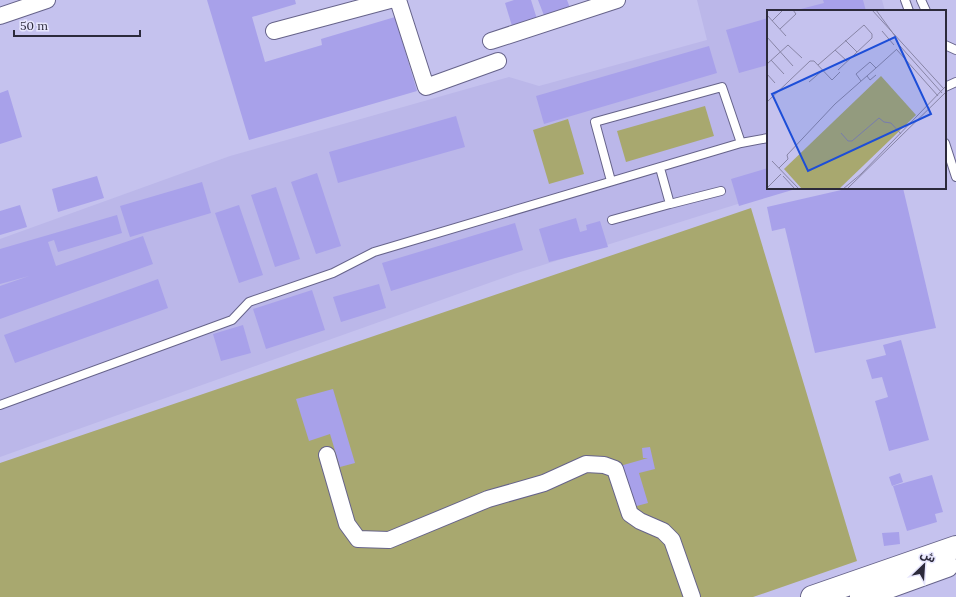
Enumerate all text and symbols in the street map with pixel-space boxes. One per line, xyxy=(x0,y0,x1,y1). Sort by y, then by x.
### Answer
inset map xyxy=(767,10,946,189)
scale bar xyxy=(14,12,140,38)
text: 50 m xyxy=(20,18,48,33)
north arrow xyxy=(904,545,944,585)
text: ش xyxy=(918,546,938,565)

